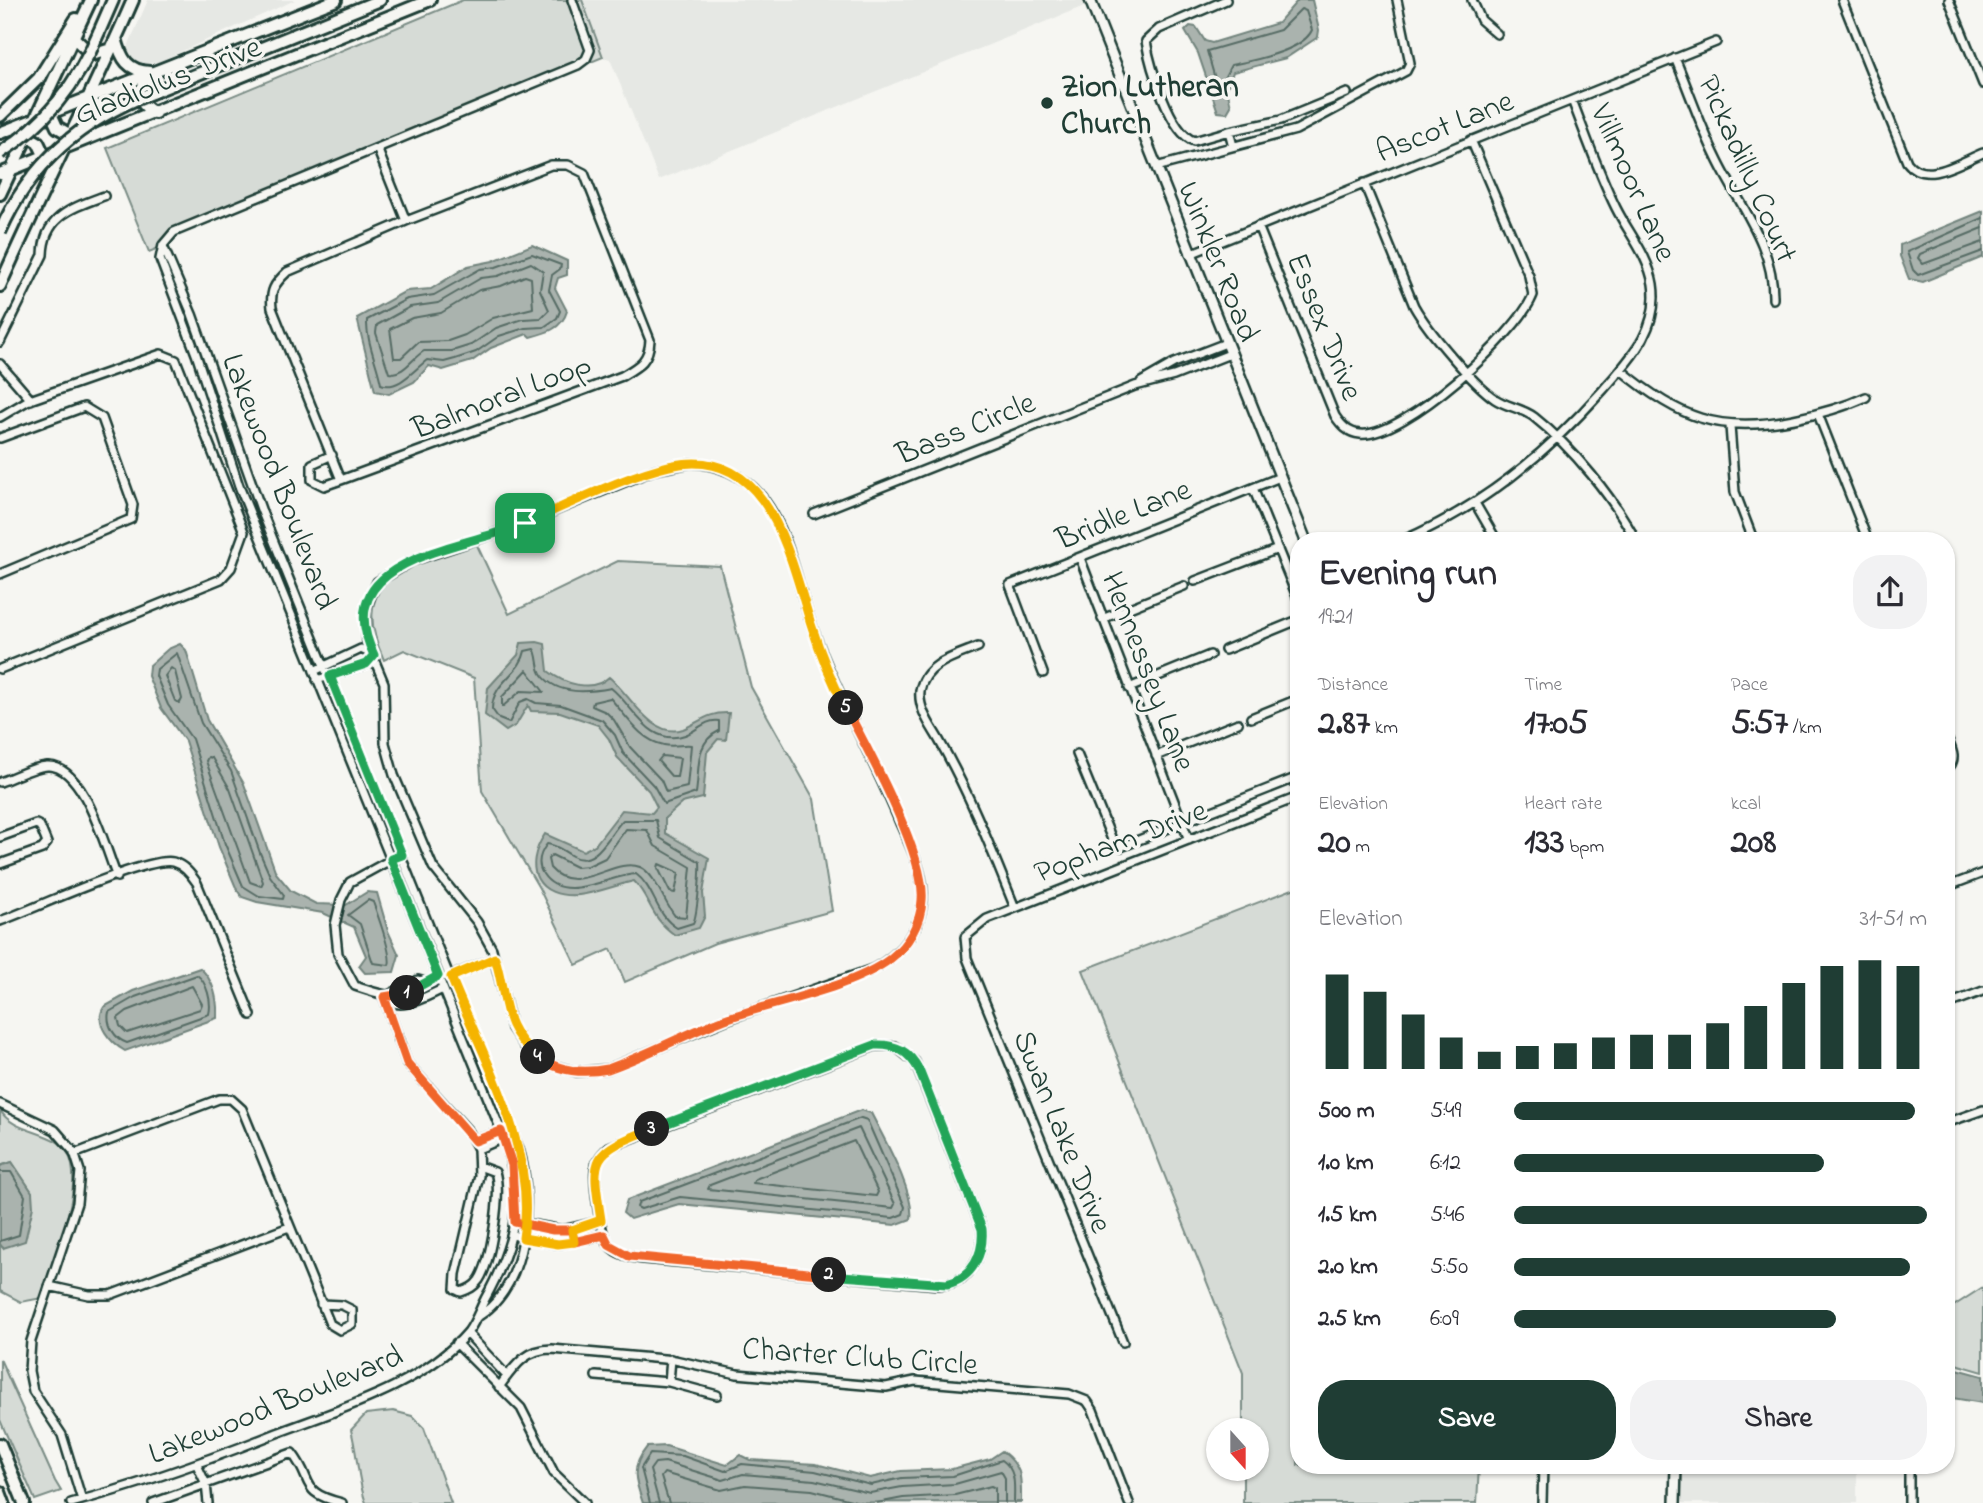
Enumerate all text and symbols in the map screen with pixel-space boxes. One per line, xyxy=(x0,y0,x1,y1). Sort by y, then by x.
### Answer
street label: Gladiolus Drive xyxy=(68,25,269,139)
place label: Zion Lutheran Church xyxy=(1061,65,1239,149)
street label: Pickadilly Court xyxy=(1683,68,1808,271)
street label: Ascot Lane xyxy=(1369,79,1522,177)
marker: Zion Lutheran Church xyxy=(1039,95,1055,111)
street label: Villmoor Lane xyxy=(1576,96,1688,271)
street label: Winkler Road xyxy=(1163,175,1270,350)
street label: Essex Drive xyxy=(1272,246,1374,409)
street label: Balmoral Loop xyxy=(405,343,599,454)
street label: Lakewood Boulevard xyxy=(207,347,348,617)
street label: Bass Circle xyxy=(889,381,1044,480)
street label: Bridle Lane xyxy=(1049,468,1200,565)
pin xyxy=(495,493,555,553)
icon: arrive xyxy=(506,504,544,542)
text: Evening run xyxy=(1318,547,1497,603)
button: share xyxy=(1853,555,1927,629)
street label: Hennessey Lane xyxy=(1087,565,1207,780)
text: 19:21 xyxy=(1318,601,1353,634)
text: Distance xyxy=(1318,672,1388,699)
text: Time xyxy=(1524,672,1562,699)
text: Pace xyxy=(1731,672,1768,699)
pin: 5 xyxy=(828,690,864,726)
text: 5 xyxy=(840,694,851,721)
text: 2.87 xyxy=(1318,699,1370,750)
text: 17:05 xyxy=(1524,699,1588,750)
text: 5:57 xyxy=(1731,699,1788,750)
text: km xyxy=(1370,715,1398,742)
text: /km xyxy=(1788,715,1822,742)
street label: Popham Drive xyxy=(1028,789,1215,898)
text: Elevation xyxy=(1318,791,1388,818)
text: Heart rate xyxy=(1524,791,1602,818)
text: kcal xyxy=(1731,791,1761,818)
text: 20 xyxy=(1318,818,1351,869)
text: 133 xyxy=(1524,818,1564,869)
text: 208 xyxy=(1731,818,1776,869)
text: m xyxy=(1351,834,1370,861)
text: bpm xyxy=(1564,834,1604,861)
text: Elevation xyxy=(1318,903,1403,936)
text: 31–51 m xyxy=(1859,903,1927,936)
pin: 1 xyxy=(390,976,424,1010)
text: 1 xyxy=(403,979,410,1006)
street label: Swan Lake Drive xyxy=(999,1024,1123,1241)
pin: 4 xyxy=(520,1040,556,1074)
text: 4 xyxy=(534,1043,541,1070)
text: 500 m xyxy=(1318,1095,1375,1128)
text: 5:49 xyxy=(1430,1095,1462,1128)
pin: 3 xyxy=(634,1112,670,1146)
text: 3 xyxy=(648,1115,655,1142)
text: 1.0 km xyxy=(1318,1147,1374,1180)
text: 6:12 xyxy=(1430,1147,1461,1180)
text: 1.5 km xyxy=(1318,1199,1377,1232)
text: 5:46 xyxy=(1430,1199,1465,1232)
text: 2.0 km xyxy=(1318,1251,1378,1284)
text: 5:50 xyxy=(1430,1251,1468,1284)
pin: 2 xyxy=(812,1258,846,1292)
text: 2 xyxy=(824,1261,833,1288)
text: 2.5 km xyxy=(1318,1303,1381,1336)
text: 6:09 xyxy=(1430,1303,1459,1336)
street label: Charter Club Circle xyxy=(740,1327,980,1390)
street label: Lakewood Boulevard xyxy=(142,1334,411,1479)
button: Save xyxy=(1318,1380,1616,1460)
button: Share xyxy=(1630,1380,1927,1460)
north arrow xyxy=(1206,1418,1269,1480)
map controls xyxy=(1206,1418,1269,1481)

